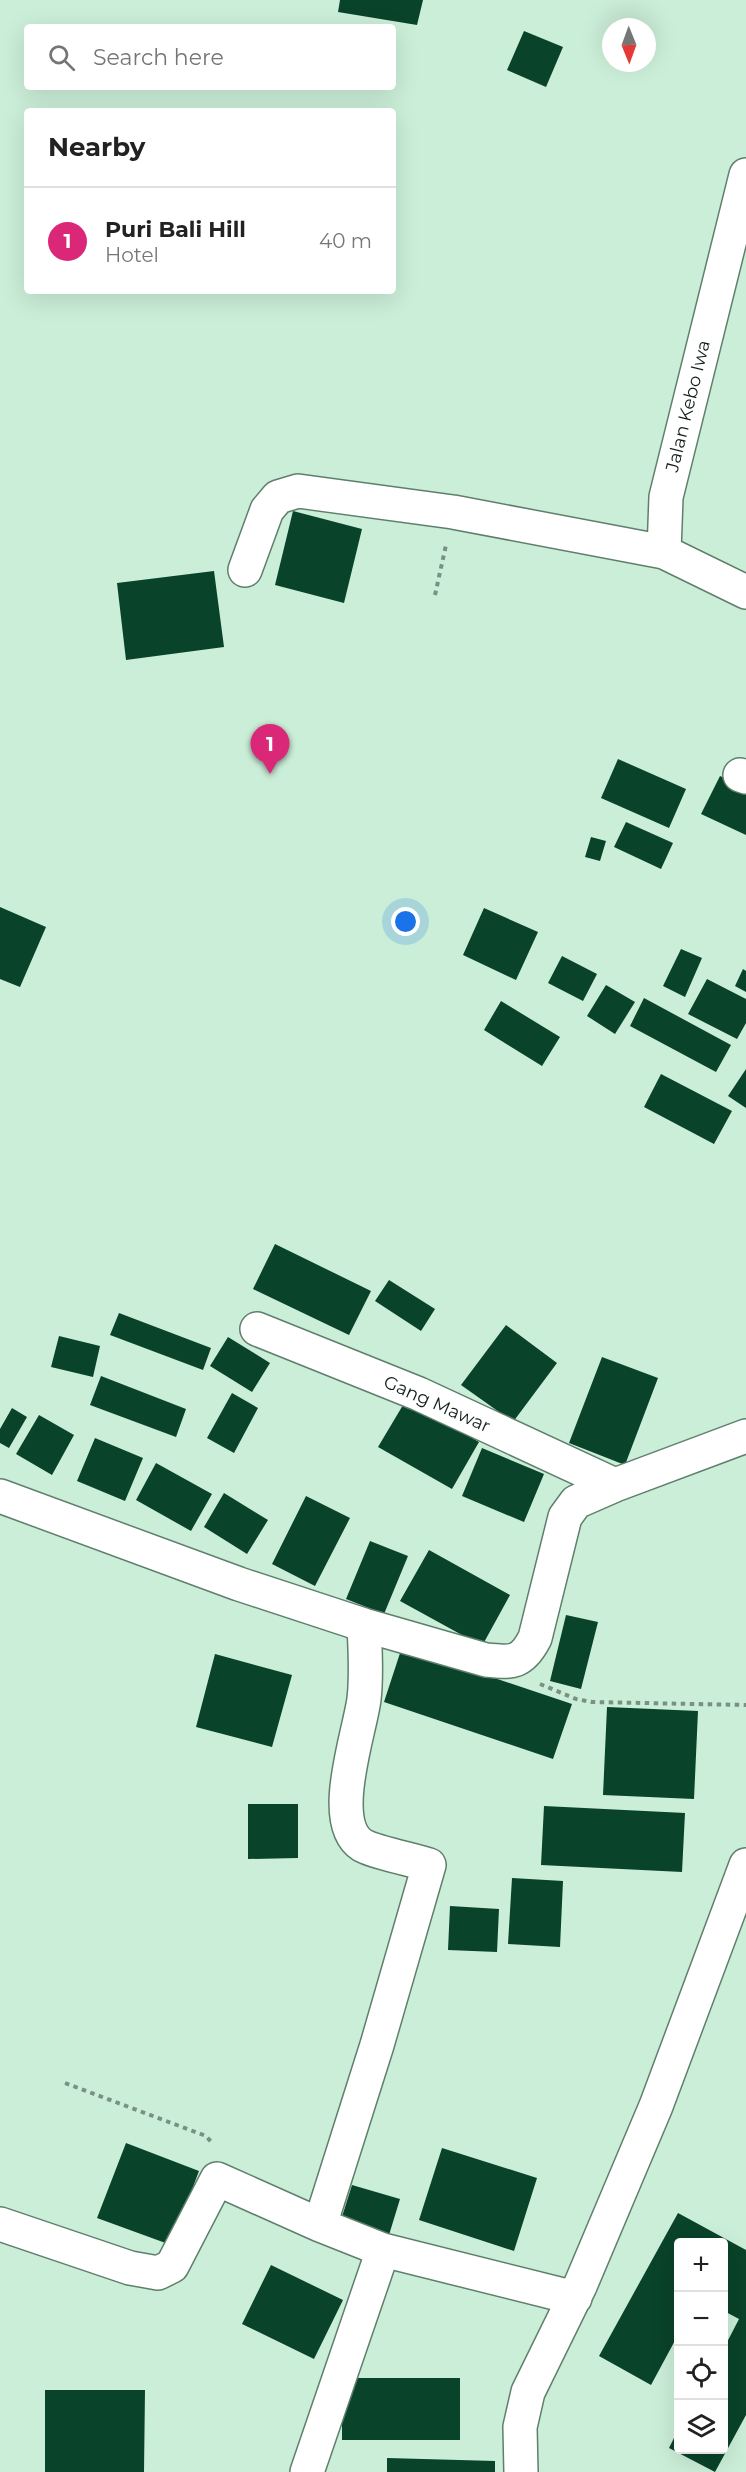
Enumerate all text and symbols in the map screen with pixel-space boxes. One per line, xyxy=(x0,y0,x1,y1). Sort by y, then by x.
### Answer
north arrow xyxy=(602,18,656,72)
search box xyxy=(24,24,396,90)
icon: search xyxy=(45,41,78,74)
text: Search here xyxy=(93,44,224,71)
text: Nearby xyxy=(48,131,145,163)
text: Puri Bali Hill xyxy=(105,216,246,243)
text: 1 xyxy=(64,229,71,253)
text: 40 m xyxy=(319,229,372,253)
text: Hotel xyxy=(105,243,159,267)
street label: Jalan Kebo Iwa xyxy=(661,338,715,475)
pin: 1 xyxy=(250,724,290,774)
your location xyxy=(391,907,420,936)
street label: Gang Mawar xyxy=(380,1371,494,1437)
map controls xyxy=(674,2238,728,2454)
button: + xyxy=(674,2238,728,2292)
button: − xyxy=(674,2292,728,2346)
button: locate xyxy=(674,2346,728,2400)
button: layers xyxy=(674,2400,728,2454)

